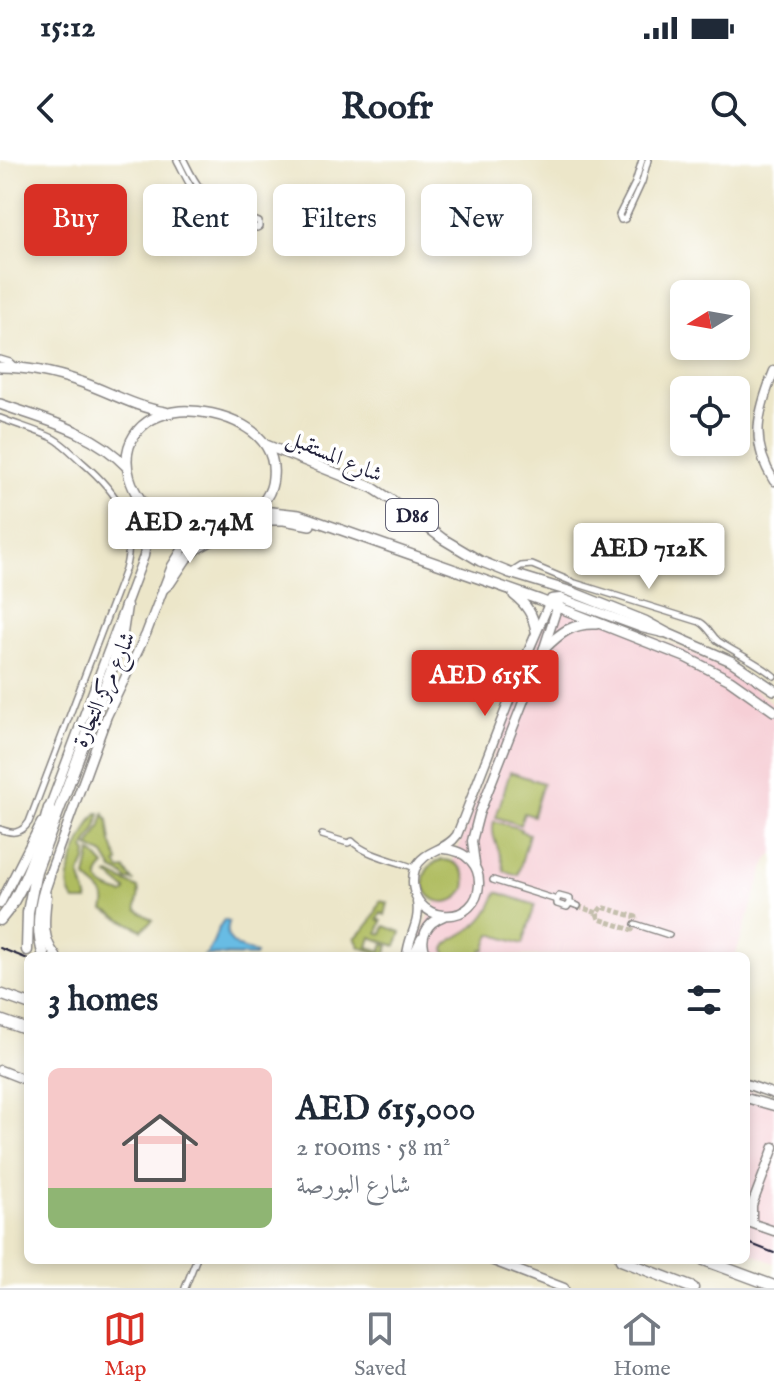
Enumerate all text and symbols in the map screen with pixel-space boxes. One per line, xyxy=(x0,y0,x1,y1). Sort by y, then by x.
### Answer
text: 15:12 xyxy=(40,9,95,47)
text: Roofr xyxy=(341,85,433,131)
icon: back xyxy=(24,86,68,130)
icon: search xyxy=(706,86,750,130)
chip: Buy xyxy=(24,184,127,256)
chip: Rent xyxy=(143,184,257,256)
chip: Filters xyxy=(273,184,405,256)
chip: New xyxy=(421,184,532,256)
north arrow xyxy=(670,280,750,360)
map controls xyxy=(670,280,750,456)
button: locate xyxy=(670,376,750,456)
street label: شارع المستقبل xyxy=(281,424,386,492)
pin: AED 2.74M xyxy=(98,497,282,565)
road number: D86 xyxy=(386,499,438,531)
text: AED 2.74M xyxy=(126,506,254,539)
pin: AED 712K xyxy=(566,523,732,591)
text: AED 712K xyxy=(592,532,706,565)
street label: شارع مركز التجارة xyxy=(67,628,145,753)
pin: AED 615K xyxy=(402,650,568,718)
text: AED 615K xyxy=(430,659,540,692)
icon: filters xyxy=(682,978,726,1022)
text: 3 homes xyxy=(48,979,158,1022)
text: AED 615,000 xyxy=(296,1088,476,1131)
icon: home xyxy=(112,1100,208,1196)
text: 2 rooms · 58 m² xyxy=(296,1131,450,1164)
text: شارع البورصة xyxy=(296,1169,411,1202)
tab: Map xyxy=(103,1307,147,1383)
tab: Saved xyxy=(354,1307,406,1383)
tab: Home xyxy=(613,1307,671,1383)

